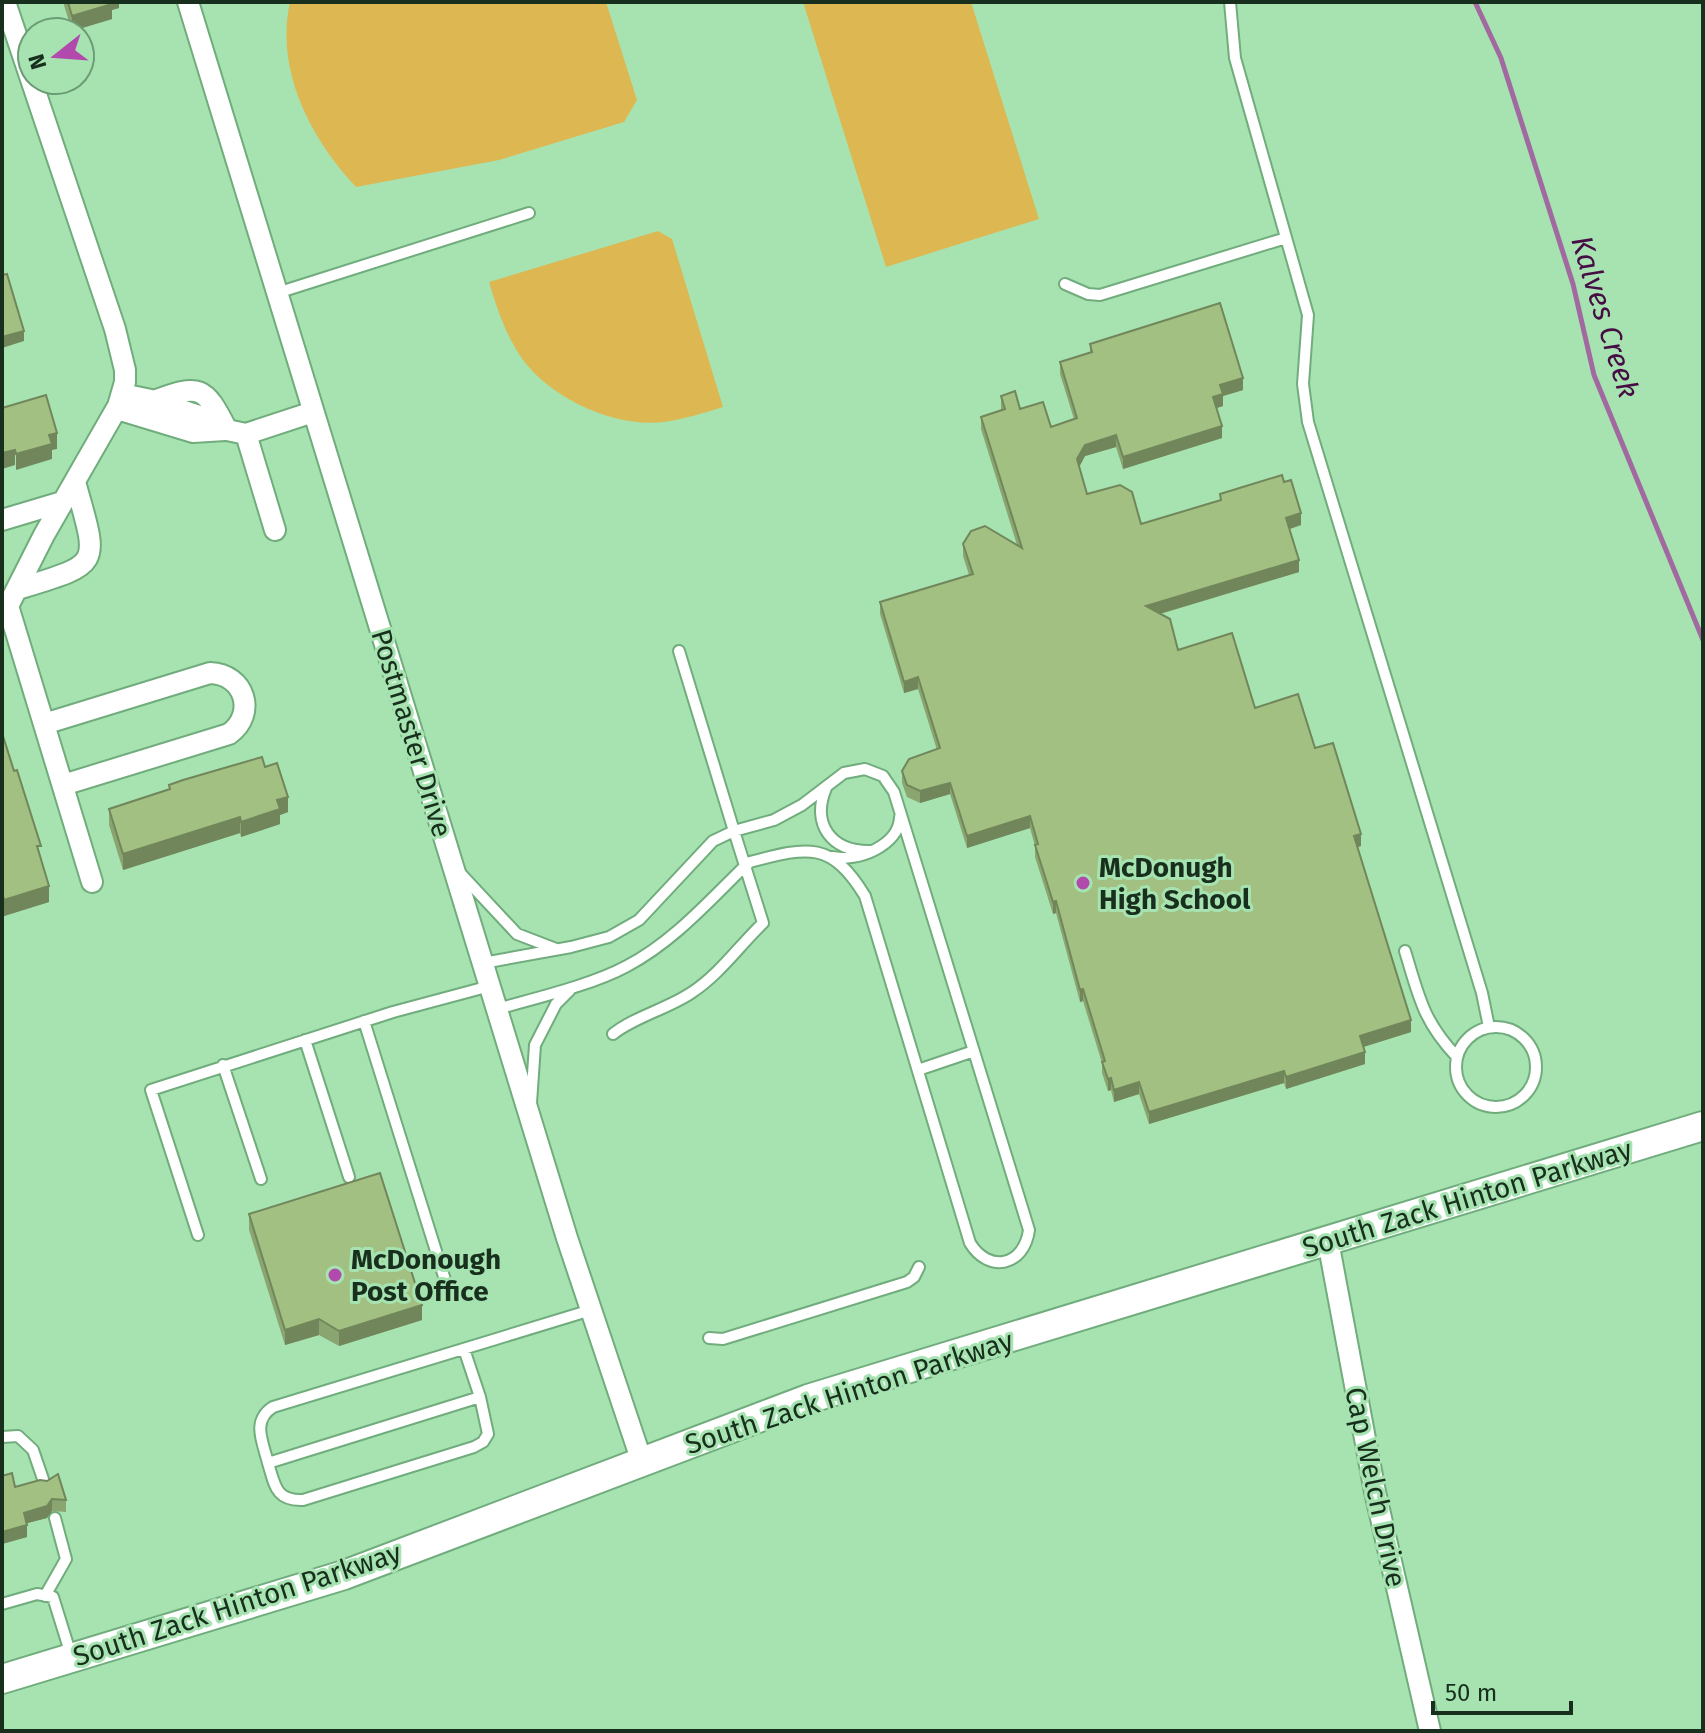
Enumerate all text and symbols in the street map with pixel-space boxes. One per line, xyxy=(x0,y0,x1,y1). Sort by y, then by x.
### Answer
north arrow xyxy=(16,16,96,96)
text: N xyxy=(22,51,52,73)
water label: Kalves Creek xyxy=(1563,231,1647,403)
street label: Postmaster Drive xyxy=(364,625,459,841)
place label: McDonugh High School xyxy=(1099,851,1251,916)
marker: McDonugh High School xyxy=(1074,874,1092,892)
street label: South Zack Hinton Parkway xyxy=(1298,1132,1636,1264)
place label: McDonough Post Office xyxy=(351,1243,501,1308)
marker: McDonough Post Office xyxy=(326,1266,344,1284)
street label: South Zack Hinton Parkway xyxy=(681,1324,1018,1461)
street label: Cap Welch Drive xyxy=(1338,1384,1413,1590)
street label: South Zack Hinton Parkway xyxy=(69,1536,406,1673)
scale bar xyxy=(1433,1665,1571,1715)
text: 50 m xyxy=(1445,1679,1497,1707)

